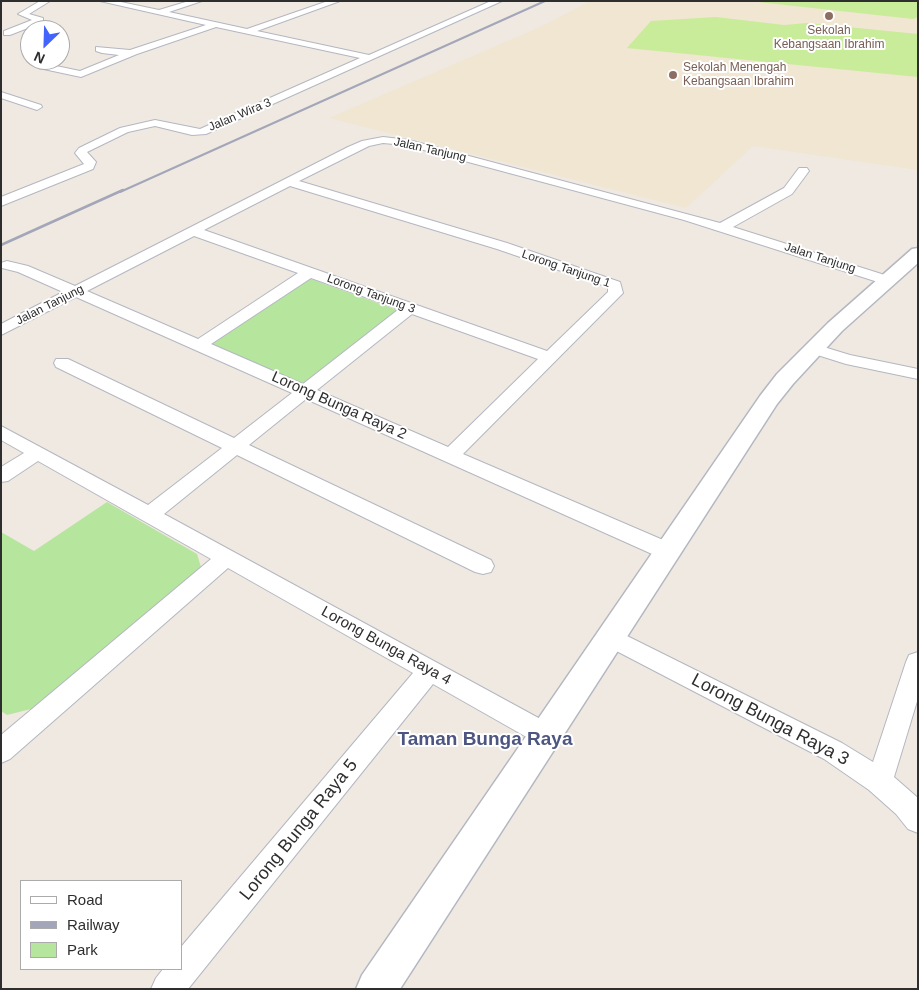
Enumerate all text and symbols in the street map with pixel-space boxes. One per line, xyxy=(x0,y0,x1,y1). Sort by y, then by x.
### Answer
marker: Sekolah Kebangsaan Ibrahim xyxy=(823,10,835,22)
north arrow xyxy=(20,20,70,70)
place label: Sekolah Kebangsaan Ibrahim xyxy=(774,24,884,52)
text: N xyxy=(31,48,47,67)
place label: Sekolah Menengah Kebangsaan Ibrahim xyxy=(683,61,794,89)
marker: Sekolah Menengah Kebangsaan Ibrahim xyxy=(667,69,679,81)
street label: Jalan Wira 3 xyxy=(206,95,274,135)
street label: Jalan Tanjung xyxy=(392,135,468,165)
street label: Jalan Tanjung xyxy=(783,240,857,276)
street label: Lorong Tanjung 1 xyxy=(520,247,612,291)
street label: Lorong Tanjung 3 xyxy=(325,271,417,317)
street label: Jalan Tanjung xyxy=(14,282,86,328)
street label: Lorong Bunga Raya 2 xyxy=(269,368,409,444)
street label: Lorong Bunga Raya 4 xyxy=(318,603,454,689)
street label: Lorong Bunga Raya 3 xyxy=(688,669,852,771)
district label: Taman Bunga Raya xyxy=(398,729,572,751)
street label: Lorong Bunga Raya 5 xyxy=(236,755,362,905)
legend xyxy=(20,880,182,970)
text: Road xyxy=(67,891,103,908)
text: Railway xyxy=(67,916,120,933)
text: Park xyxy=(67,941,98,958)

